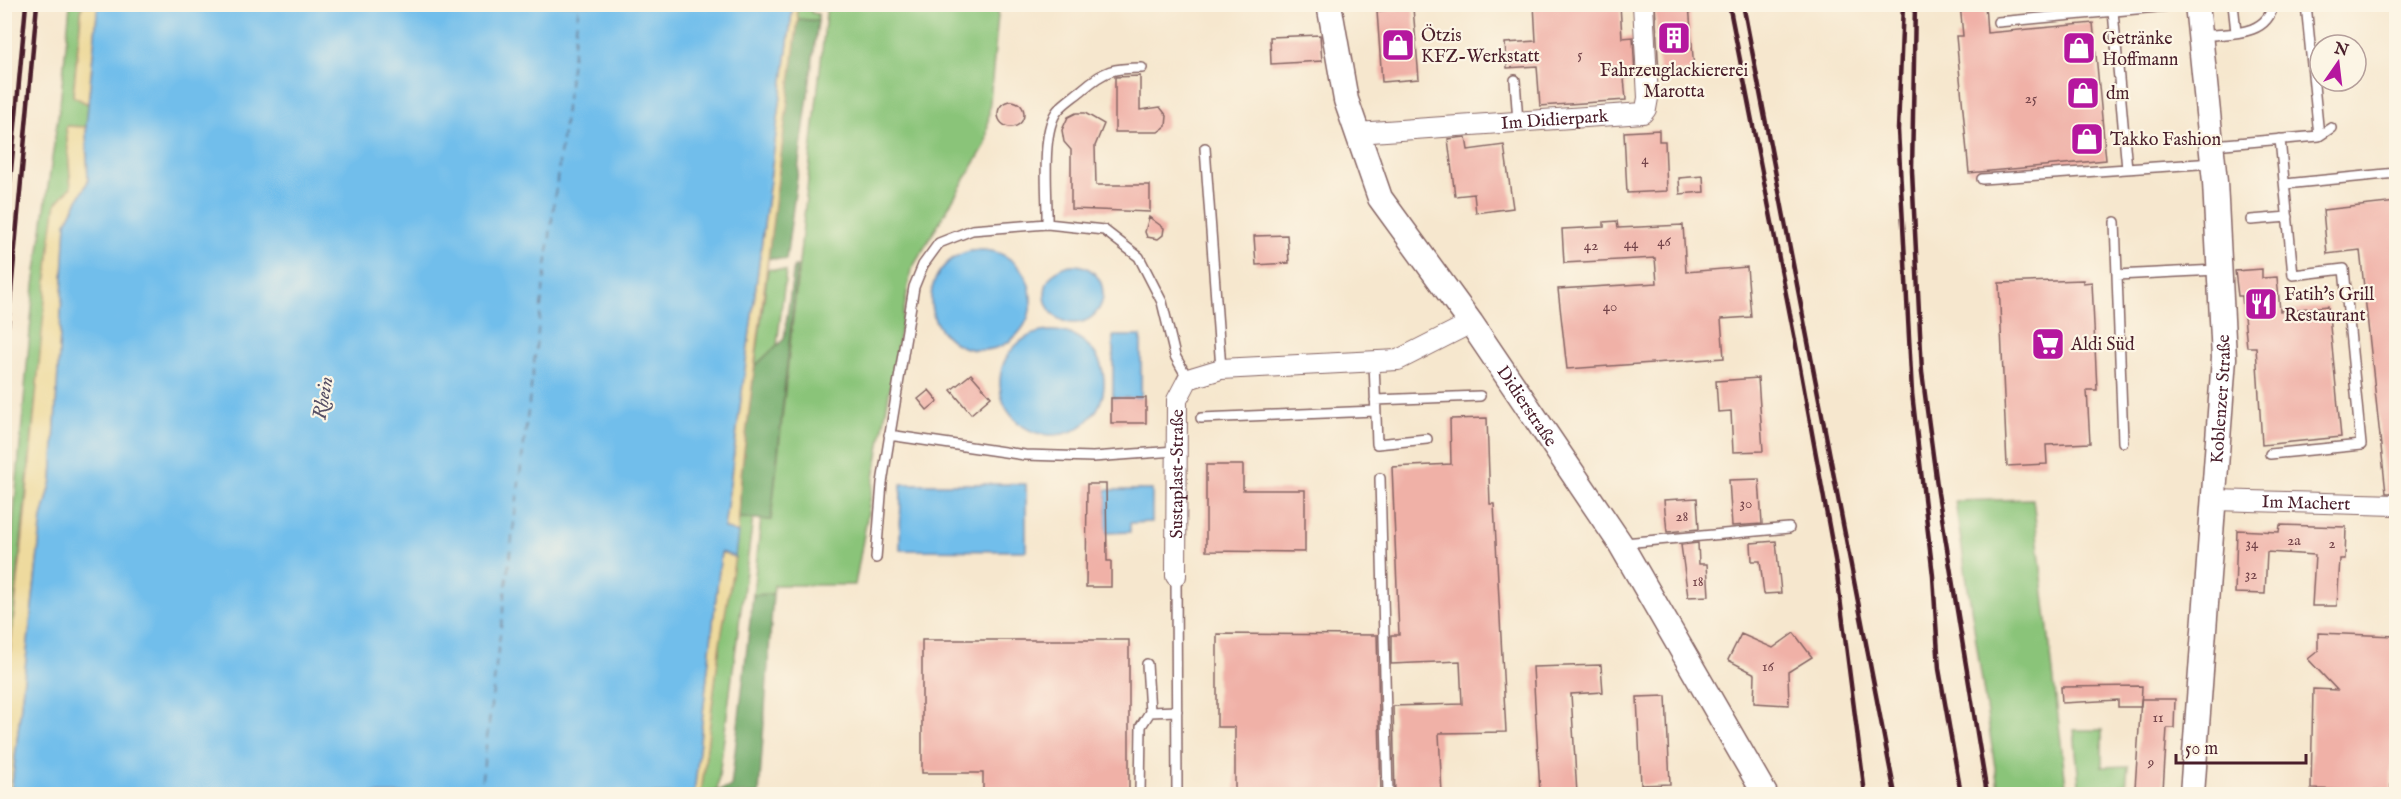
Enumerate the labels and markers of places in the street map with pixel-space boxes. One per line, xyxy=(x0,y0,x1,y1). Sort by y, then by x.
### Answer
building icon: Fahrzeuglackiererei Marotta xyxy=(1656,20,1692,56)
place label: Ötzis KFZ-Werkstatt xyxy=(1421,24,1540,69)
shop icon: Ötzis KFZ-Werkstatt xyxy=(1380,27,1416,63)
place label: Getränke Hoffmann xyxy=(2102,28,2179,72)
shop icon: Getränke Hoffmann xyxy=(2061,30,2097,66)
place label: Fahrzeuglackiererei Marotta xyxy=(1600,60,1748,104)
shop icon: dm xyxy=(2065,75,2101,111)
place label: dm xyxy=(2106,83,2130,106)
shop icon: Takko Fashion xyxy=(2069,121,2105,157)
place label: Takko Fashion xyxy=(2110,129,2221,152)
place label: Fatih's Grill Restaurant xyxy=(2284,284,2374,328)
restaurant icon: Fatih's Grill Restaurant xyxy=(2243,286,2279,322)
supermarket icon: Aldi Süd xyxy=(2030,326,2066,362)
place label: Aldi Süd xyxy=(2070,334,2135,357)

